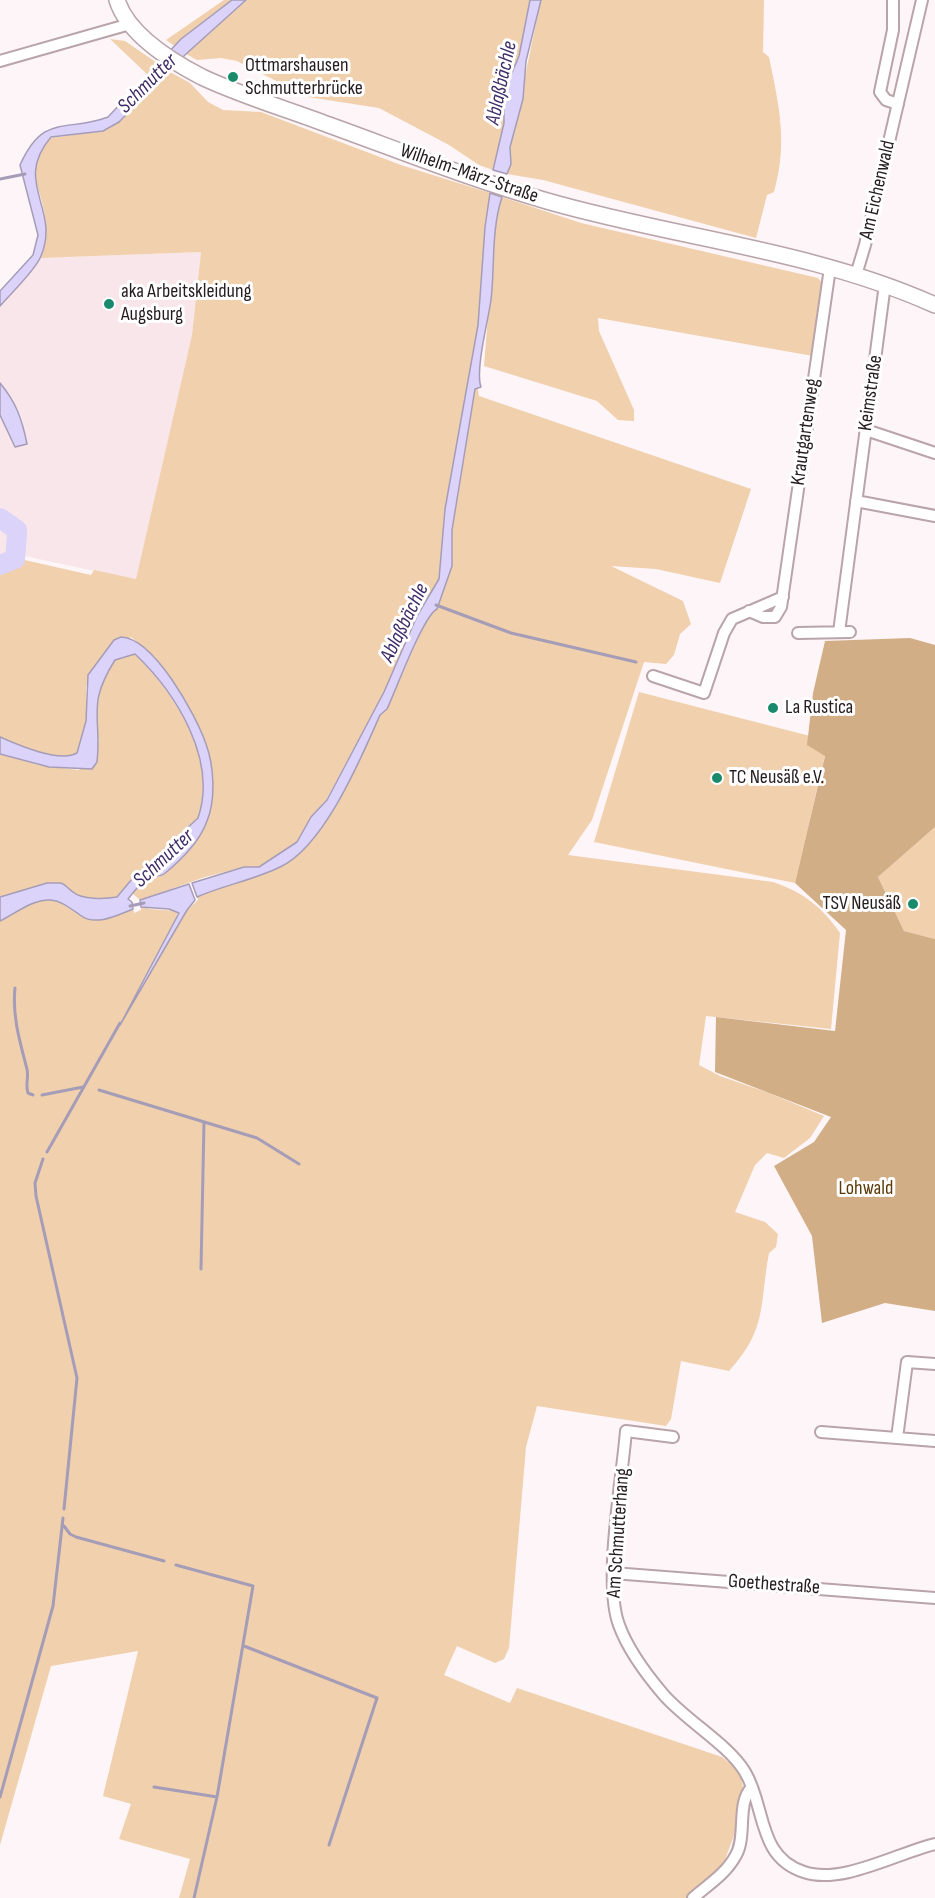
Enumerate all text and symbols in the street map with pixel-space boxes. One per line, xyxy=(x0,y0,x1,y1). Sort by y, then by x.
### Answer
water label: Ablaßbächle xyxy=(481,39,523,127)
water label: Schmutter xyxy=(113,49,183,119)
place label: Ottmarshausen Schmutterbrücke xyxy=(245,54,363,101)
marker: Ottmarshausen Schmutterbrücke xyxy=(226,70,240,84)
street label: Am Eichenwald xyxy=(855,138,901,242)
street label: Wilhelm-März-Straße xyxy=(397,139,541,209)
place label: aka Arbeitskleidung Augsburg xyxy=(121,280,251,327)
marker: aka Arbeitskleidung Augsburg xyxy=(102,297,116,311)
street label: Keimstraße xyxy=(854,354,888,432)
street label: Krautgartenweg xyxy=(787,377,825,487)
water label: Ablaßbächle xyxy=(375,579,435,667)
place label: La Rustica xyxy=(785,696,853,720)
marker: La Rustica xyxy=(766,701,780,715)
place label: TC Neusäß e.V. xyxy=(729,766,824,790)
marker: TC Neusäß e.V. xyxy=(710,771,724,785)
water label: Schmutter xyxy=(128,825,200,893)
place label: TSV Neusäß xyxy=(822,892,901,916)
marker: TSV Neusäß xyxy=(906,897,920,911)
park label: Lohwald xyxy=(839,1177,893,1201)
street label: Am Schmutterhang xyxy=(602,1467,636,1599)
street label: Goethestraße xyxy=(727,1570,821,1600)

